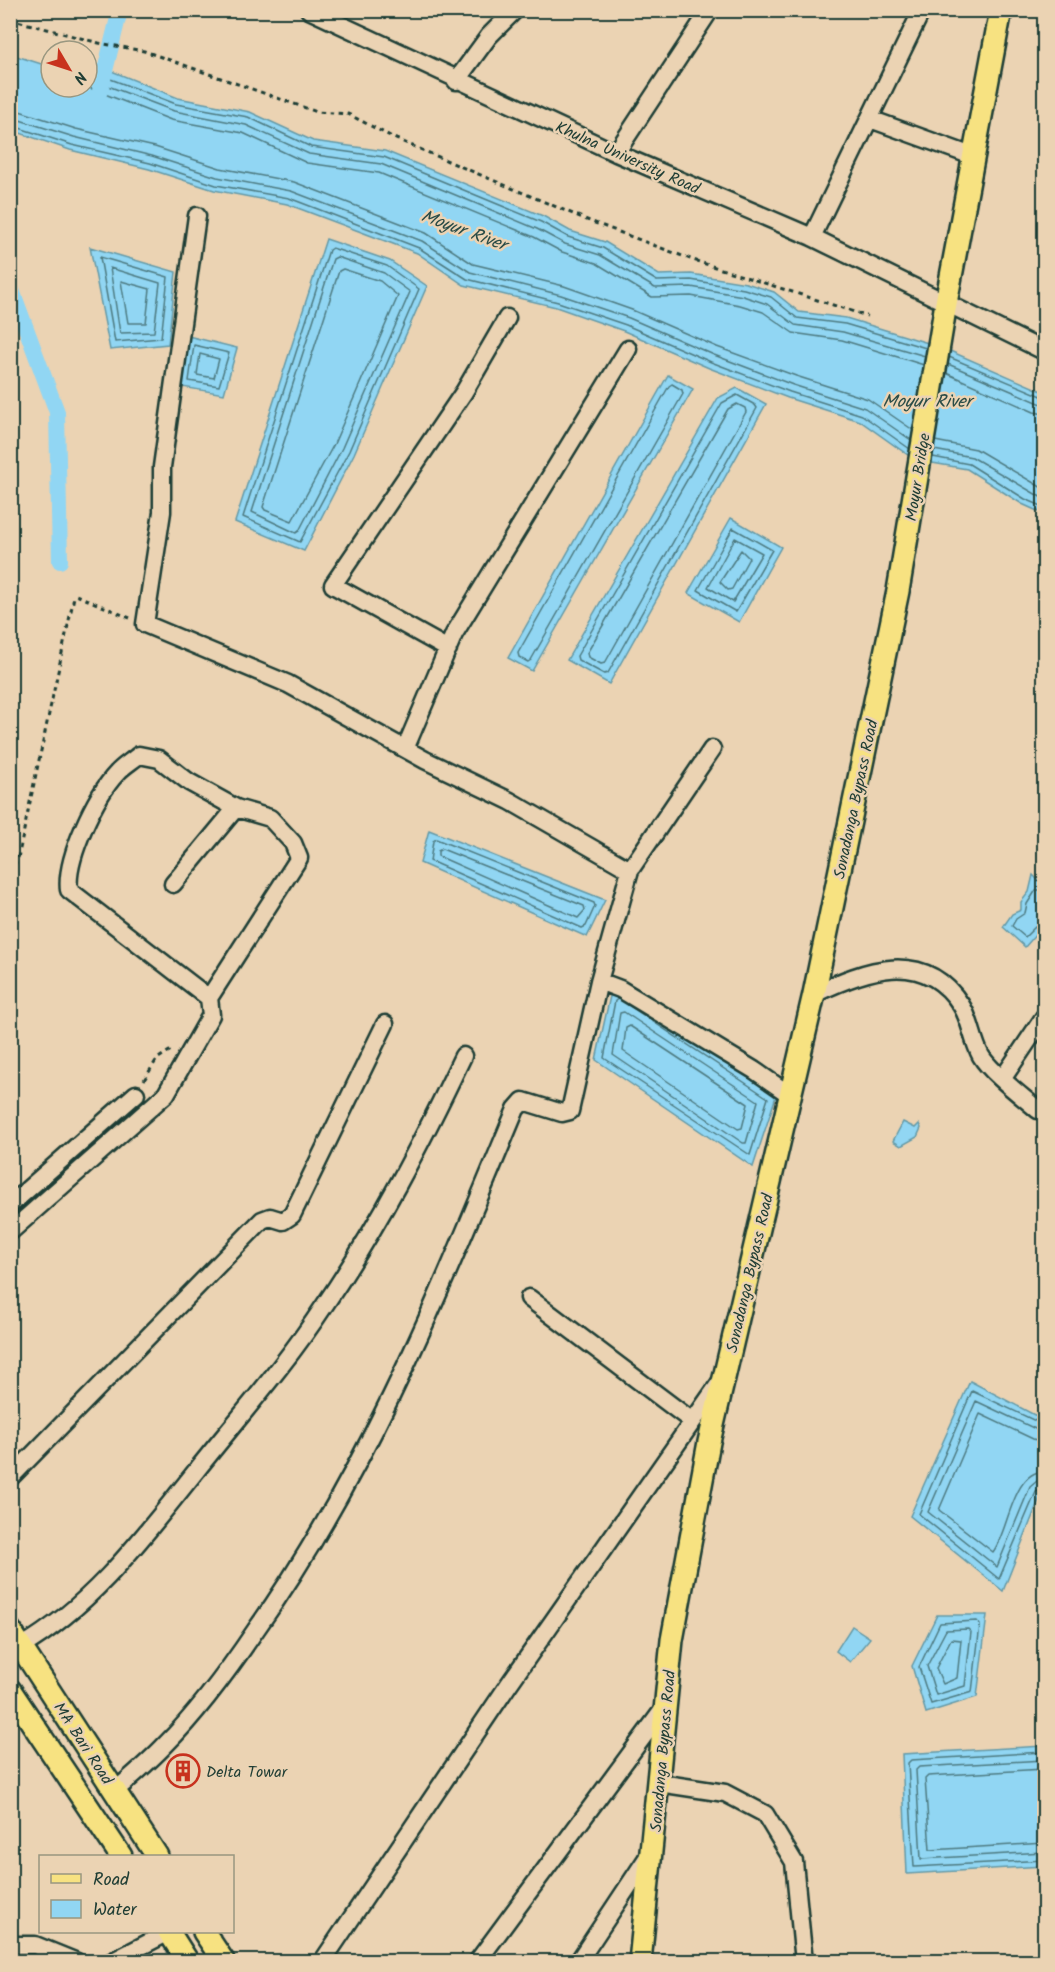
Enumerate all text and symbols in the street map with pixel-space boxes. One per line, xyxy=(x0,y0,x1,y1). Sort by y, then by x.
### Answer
north arrow xyxy=(39,39,99,99)
text: N xyxy=(67,66,92,89)
street label: Khulna University Road xyxy=(551,115,705,202)
water label: Moyur River xyxy=(417,203,514,262)
water label: Moyur River xyxy=(882,388,976,417)
street label: Moyur Bridge xyxy=(899,431,938,523)
street label: Sonadanga Bypass Road xyxy=(827,716,886,881)
street label: Sonadanga Bypass Road xyxy=(720,1190,781,1355)
street label: Sonadanga Bypass Road xyxy=(644,1668,683,1833)
street label: MA Bari Road xyxy=(47,1698,119,1791)
building icon: Delta Towar xyxy=(165,1753,201,1789)
place label: Delta Towar xyxy=(206,1760,289,1785)
legend xyxy=(39,1855,234,1933)
text: Road xyxy=(93,1866,130,1895)
text: Water xyxy=(93,1896,138,1925)

